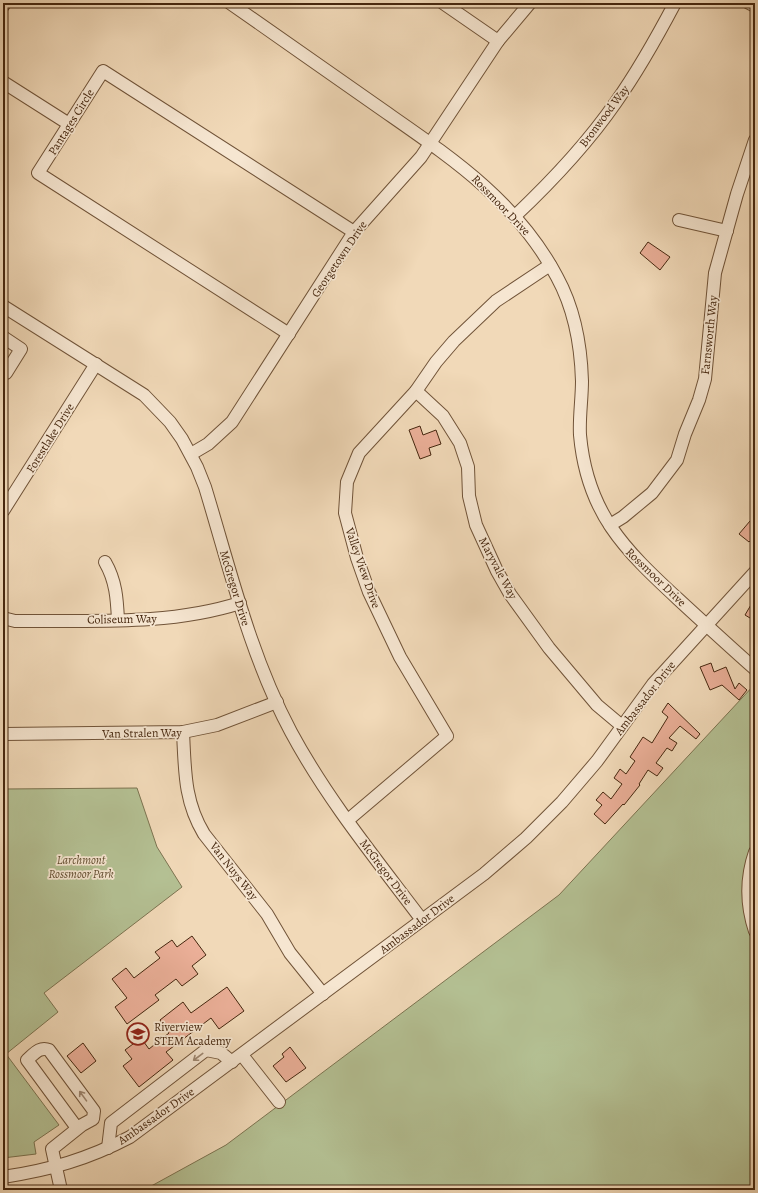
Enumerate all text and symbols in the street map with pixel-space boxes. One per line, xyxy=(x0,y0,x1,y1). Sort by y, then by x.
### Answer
street label: Bronwood Way xyxy=(575,81,633,150)
street label: Pantages Circle xyxy=(44,86,98,158)
street label: Rossmoor Drive xyxy=(468,171,534,239)
street label: Georgetown Drive xyxy=(307,218,371,300)
street label: Farnsworth Way xyxy=(697,294,721,375)
street label: Forestlake Drive xyxy=(22,400,78,476)
street label: Valley View Drive xyxy=(341,525,384,610)
street label: Maryvale Way xyxy=(475,534,521,602)
street label: Rossmoor Drive xyxy=(622,544,690,610)
street label: McGregor Drive xyxy=(216,548,254,628)
street label: Coliseum Way xyxy=(87,610,158,628)
street label: Ambassador Drive xyxy=(610,658,679,739)
street label: Van Stralen Way xyxy=(101,724,183,742)
street label: McGregor Drive xyxy=(356,836,416,908)
street label: Van Nuys Way xyxy=(206,838,262,904)
park label: Larchmont Rossmoor Park xyxy=(48,852,114,882)
street label: Ambassador Drive xyxy=(375,891,458,958)
place label: Riverview STEM Academy xyxy=(154,1019,232,1049)
school or university icon: Riverview STEM Academy xyxy=(125,1021,151,1047)
one-way arrow xyxy=(193,1052,204,1061)
street label: Ambassador Drive xyxy=(114,1084,197,1149)
one-way arrow xyxy=(79,1090,87,1101)

